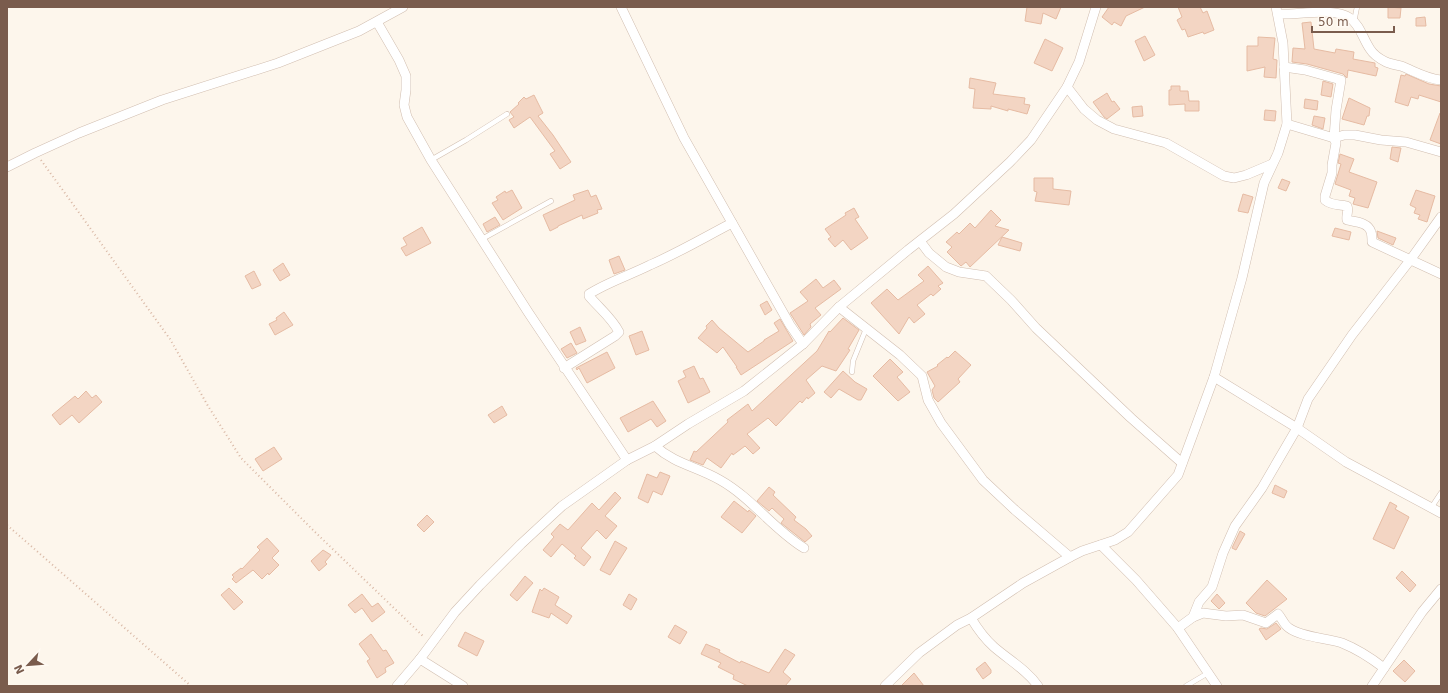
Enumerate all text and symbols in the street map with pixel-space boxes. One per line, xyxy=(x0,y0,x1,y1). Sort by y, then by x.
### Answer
scale bar xyxy=(1312,8,1394,34)
text: 50 m xyxy=(1318,15,1349,29)
north arrow xyxy=(8,645,48,685)
text: N xyxy=(12,662,27,676)

